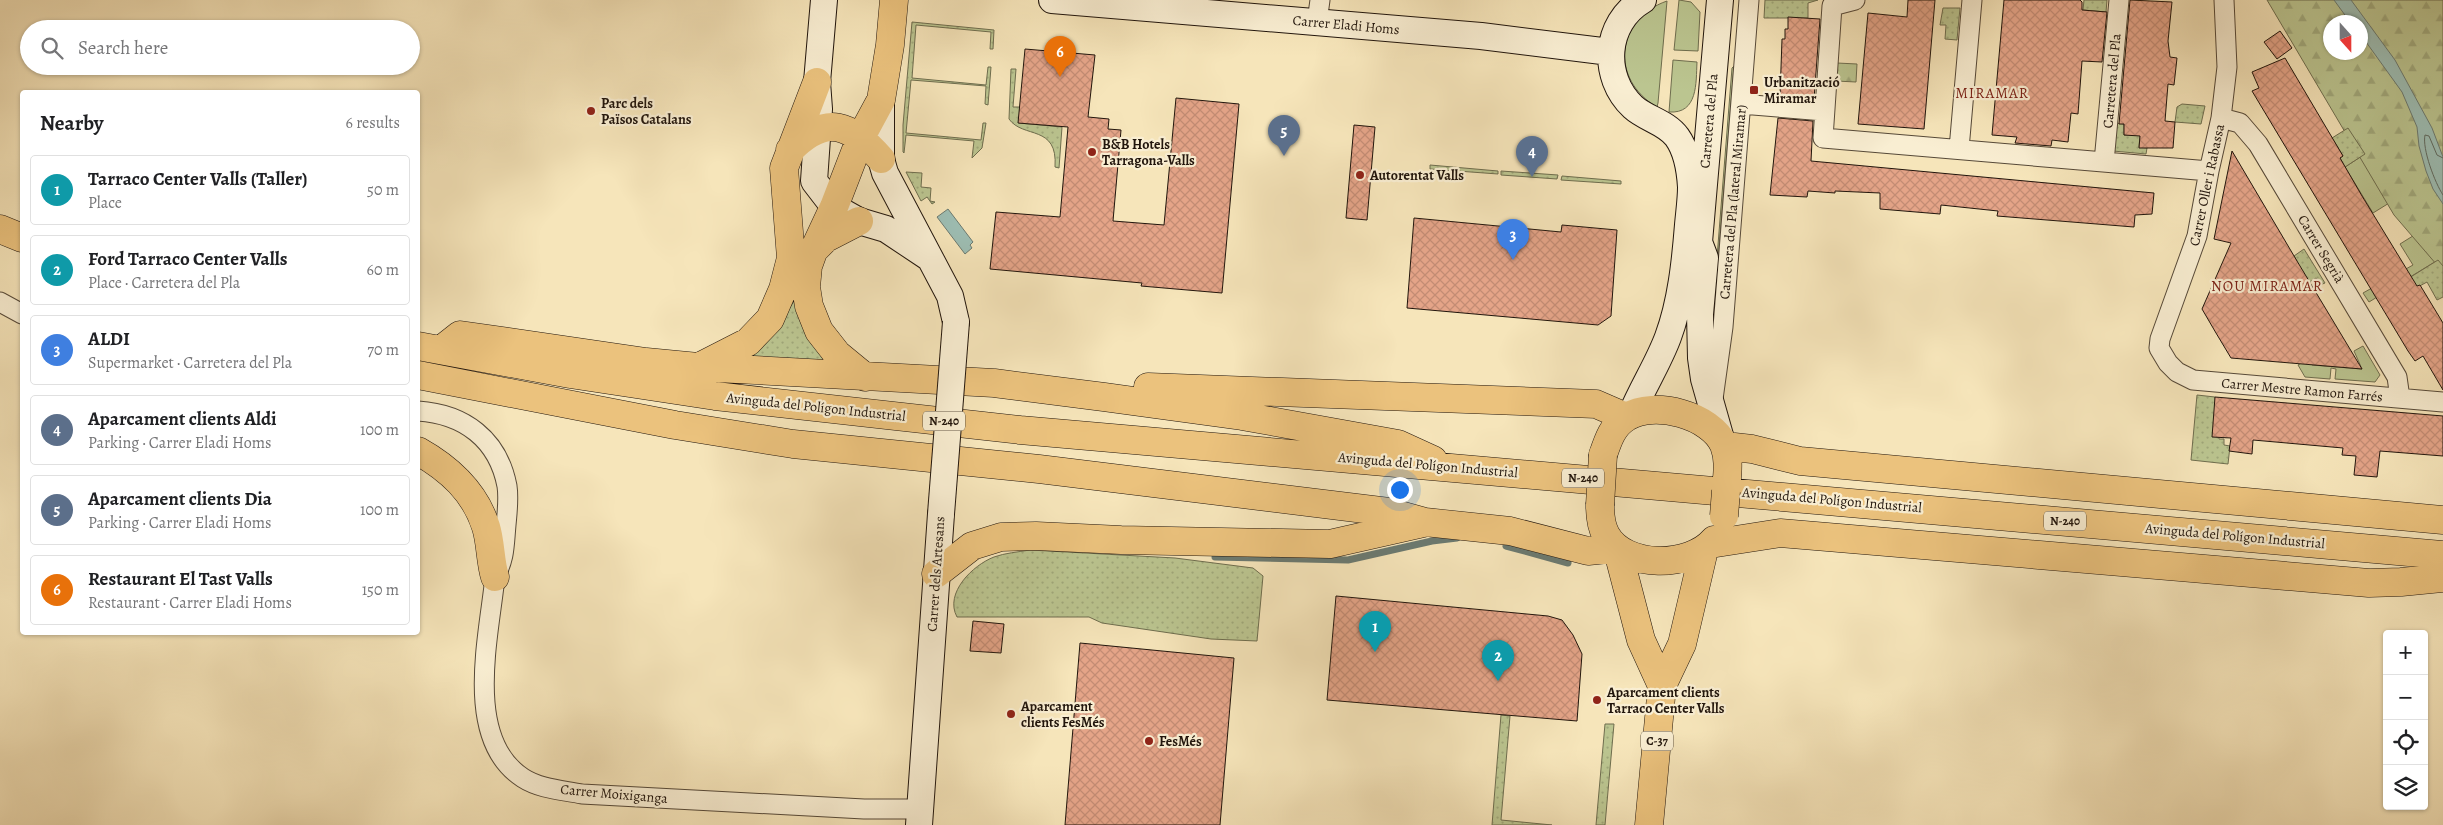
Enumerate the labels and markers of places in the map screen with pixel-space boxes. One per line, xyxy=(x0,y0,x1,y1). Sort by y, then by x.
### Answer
pin: 6 xyxy=(1044,36,1076,77)
place label: Urbanització Miramar xyxy=(1764,73,1840,108)
marker: Urbanització Miramar xyxy=(1748,84,1760,96)
place label: Parc dels Països Catalans xyxy=(601,94,692,129)
marker: Parc dels Països Catalans xyxy=(585,105,597,117)
pin: 5 xyxy=(1268,115,1300,156)
place label: B&B Hotels Tarragona-Valls xyxy=(1102,135,1195,170)
pin: 4 xyxy=(1516,136,1548,177)
marker: B&B Hotels Tarragona-Valls xyxy=(1086,146,1098,158)
place label: Autorentat Valls xyxy=(1369,166,1464,185)
marker: Autorentat Valls xyxy=(1354,169,1366,181)
pin: 3 xyxy=(1497,219,1529,260)
pin: 1 xyxy=(1359,611,1391,652)
pin: 2 xyxy=(1482,640,1514,681)
place label: Aparcament clients Tarraco Center Valls xyxy=(1606,683,1725,718)
marker: Aparcament clients Tarraco Center Valls xyxy=(1591,694,1603,706)
place label: Aparcament clients FesMés xyxy=(1020,697,1105,732)
marker: Aparcament clients FesMés xyxy=(1005,708,1017,720)
place label: FesMés xyxy=(1159,732,1202,751)
marker: FesMés xyxy=(1143,735,1155,747)

